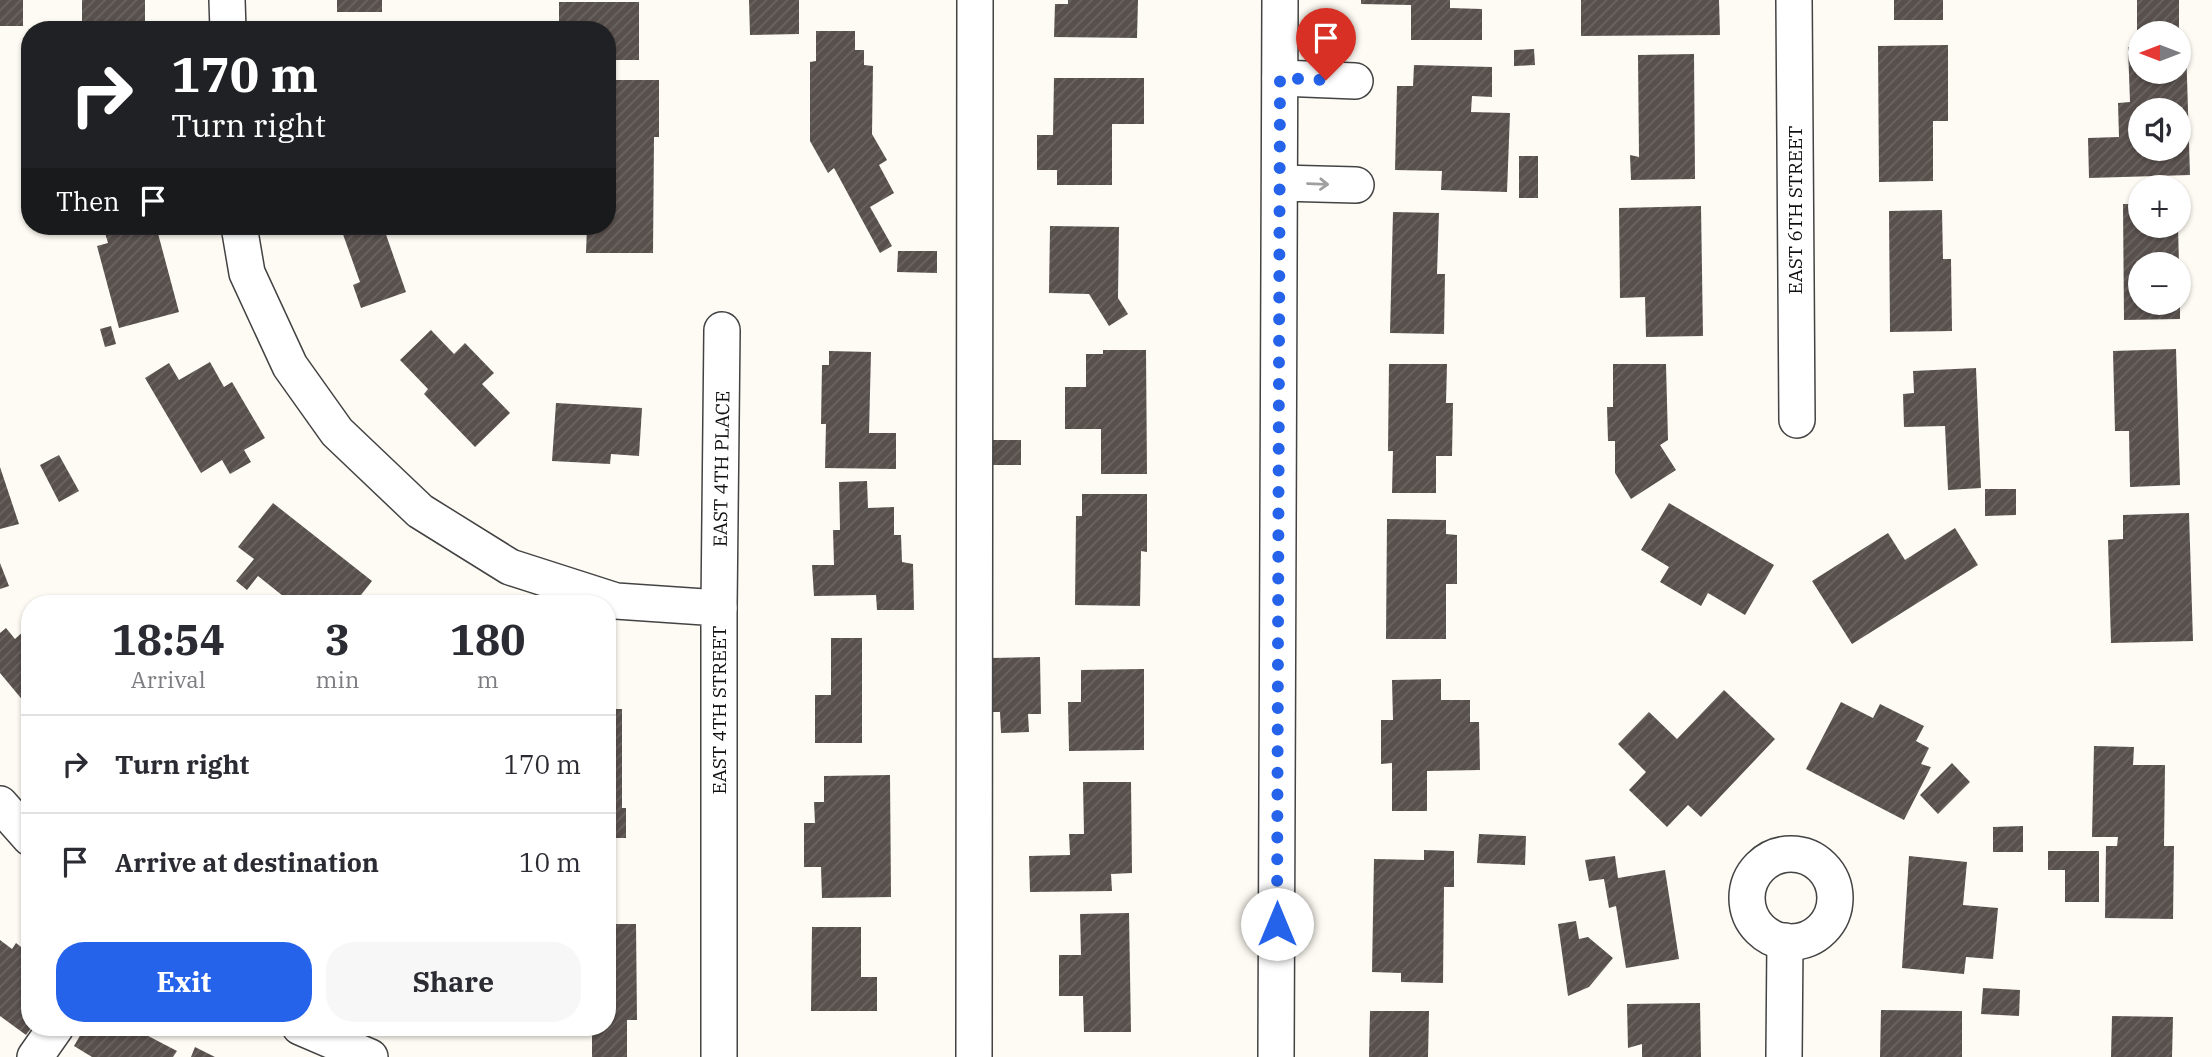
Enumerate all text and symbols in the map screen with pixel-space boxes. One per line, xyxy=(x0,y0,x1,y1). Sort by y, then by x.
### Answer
pin xyxy=(1296,8,1356,80)
icon: arrive xyxy=(1307,19,1345,57)
north arrow xyxy=(2128,21,2191,84)
map controls xyxy=(2128,21,2191,315)
text: 170 m xyxy=(171,42,318,105)
icon: right xyxy=(56,49,147,140)
button: sound xyxy=(2128,98,2191,161)
text: Turn right xyxy=(171,104,326,146)
street label: EAST 6TH STREET xyxy=(1783,126,1807,294)
button: + xyxy=(2128,175,2191,238)
one-way arrow xyxy=(1306,177,1329,190)
icon: arrive xyxy=(134,182,172,220)
text: Then xyxy=(56,184,120,218)
button: − xyxy=(2128,252,2191,315)
street label: EAST 4TH PLACE xyxy=(708,391,734,547)
text: 18:54 xyxy=(111,612,225,667)
text: 3 xyxy=(325,612,350,667)
text: 180 xyxy=(450,612,525,667)
street label: EAST 4TH STREET xyxy=(707,626,731,794)
text: Arrival xyxy=(131,664,206,694)
text: min xyxy=(316,664,359,694)
text: m xyxy=(477,664,499,694)
icon: right xyxy=(56,745,94,783)
text: Turn right xyxy=(115,747,249,781)
text: 170 m xyxy=(503,747,581,781)
icon: arrive xyxy=(56,843,94,881)
text: Arrive at destination xyxy=(115,845,379,879)
text: 10 m xyxy=(519,845,581,879)
position arrow xyxy=(1240,887,1314,961)
button: Exit xyxy=(56,942,312,1022)
button: Share xyxy=(326,942,581,1022)

